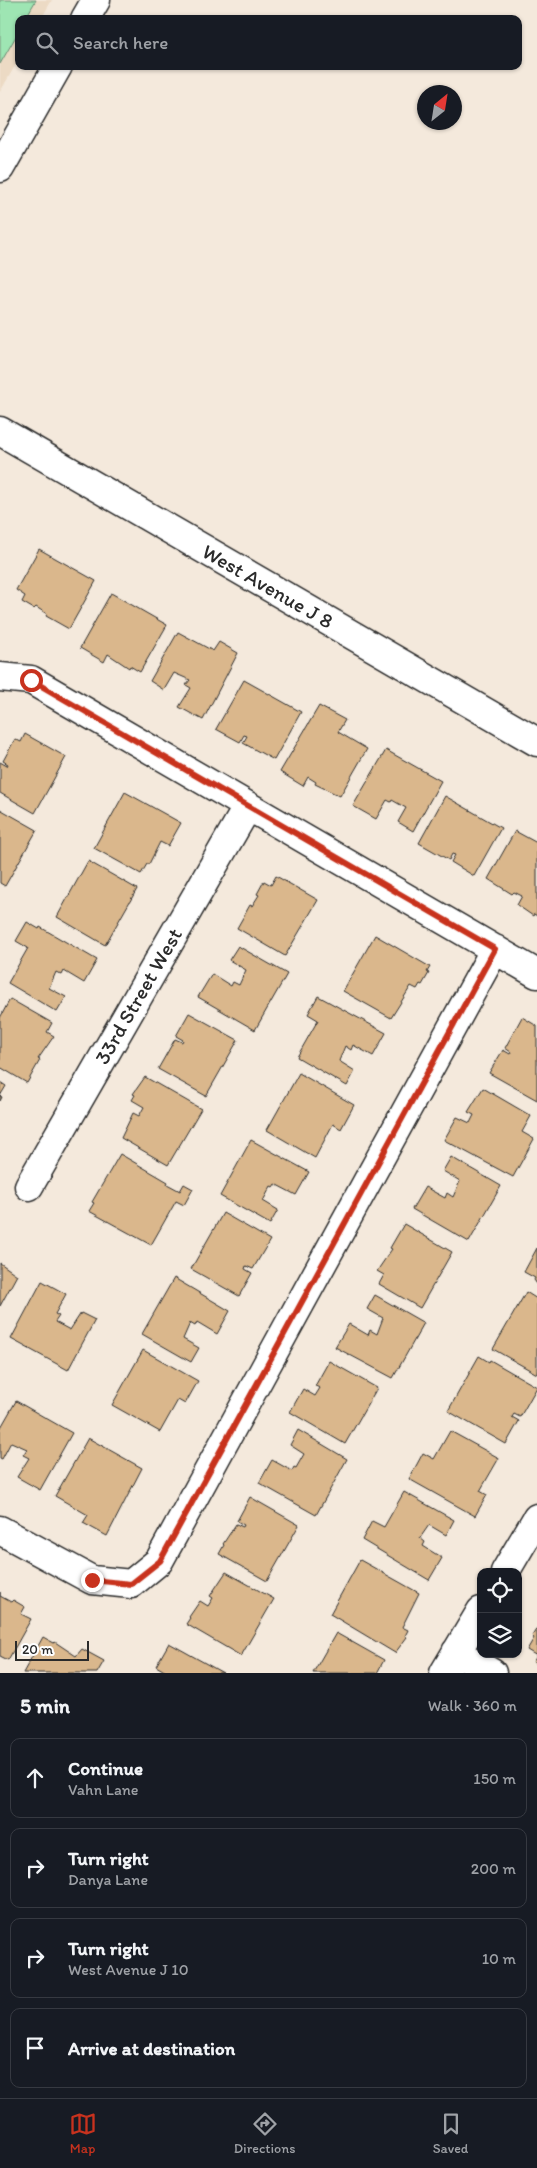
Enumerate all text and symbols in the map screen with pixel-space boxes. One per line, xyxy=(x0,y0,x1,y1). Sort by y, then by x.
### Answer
search box xyxy=(15,15,522,70)
icon: search xyxy=(33,29,61,57)
text: Search here xyxy=(73,31,168,54)
north arrow xyxy=(417,85,462,130)
street label: West Avenue J 8 xyxy=(198,538,338,634)
route start xyxy=(20,669,43,692)
street label: 33rd Street West xyxy=(89,923,187,1069)
map controls xyxy=(477,1568,522,1658)
button: locate xyxy=(477,1568,522,1613)
route end xyxy=(81,1569,104,1592)
button: layers xyxy=(477,1613,522,1658)
scale bar xyxy=(15,1638,89,1661)
text: 20 m xyxy=(22,1641,53,1658)
text: 5 min xyxy=(20,1693,70,1718)
text: Walk · 360 m xyxy=(428,1696,517,1715)
text: Continue xyxy=(68,1757,143,1780)
icon: ahead xyxy=(21,1764,49,1792)
text: 150 m xyxy=(473,1769,516,1788)
text: Vahn Lane xyxy=(68,1780,139,1799)
text: Turn right xyxy=(68,1847,149,1870)
icon: right xyxy=(21,1854,49,1882)
text: 200 m xyxy=(471,1859,516,1878)
text: Danya Lane xyxy=(68,1870,148,1889)
text: Turn right xyxy=(68,1937,149,1960)
icon: right xyxy=(21,1944,49,1972)
text: 10 m xyxy=(482,1949,516,1968)
text: West Avenue J 10 xyxy=(68,1960,189,1979)
icon: arrive xyxy=(21,2034,49,2062)
text: Arrive at destination xyxy=(68,2037,235,2060)
tab: Map xyxy=(69,2110,97,2157)
tab: Directions xyxy=(234,2110,295,2157)
tab: Saved xyxy=(433,2110,468,2157)

